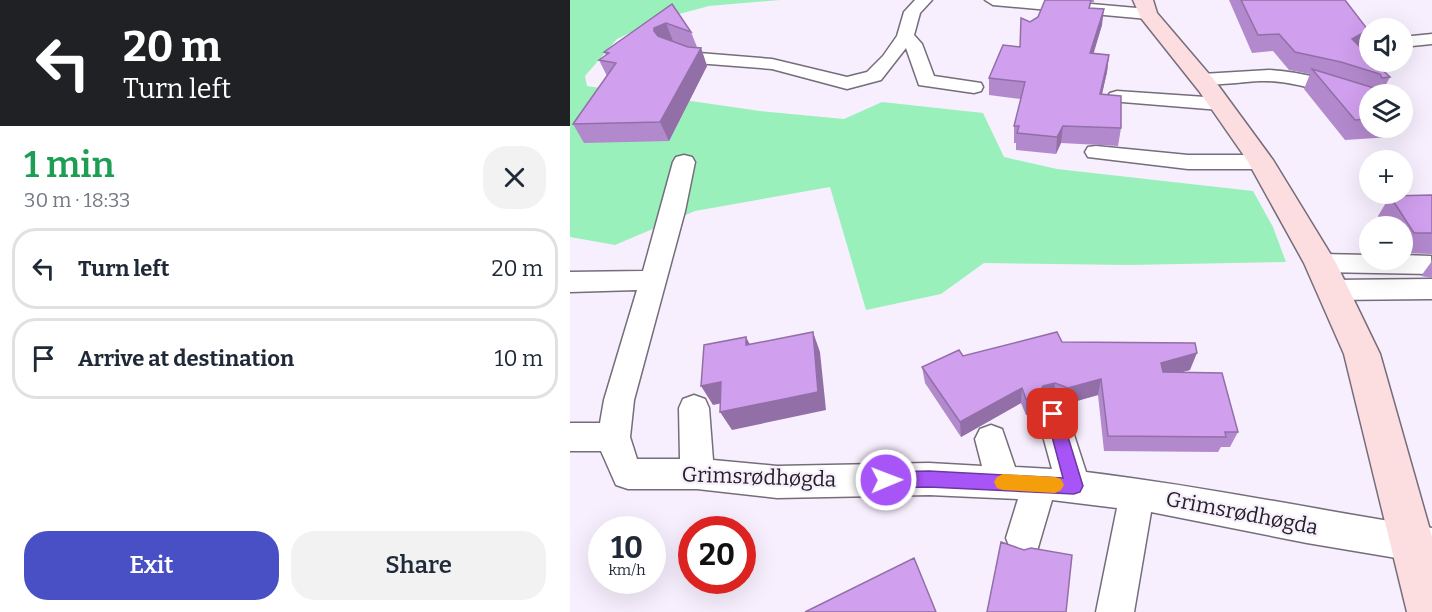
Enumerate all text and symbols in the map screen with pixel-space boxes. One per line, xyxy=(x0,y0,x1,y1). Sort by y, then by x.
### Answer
map controls xyxy=(1359,18,1413,270)
button: sound xyxy=(1359,18,1413,72)
text: 20 m xyxy=(123,22,221,72)
icon: left xyxy=(24,24,102,102)
text: Turn left xyxy=(123,73,231,105)
button: layers xyxy=(1359,84,1413,138)
text: 1 min xyxy=(24,143,115,187)
button: close xyxy=(483,146,546,209)
button: + xyxy=(1359,150,1413,204)
text: 30 m · 18:33 xyxy=(24,188,130,212)
button: − xyxy=(1359,216,1413,270)
icon: left xyxy=(27,252,60,285)
text: Turn left xyxy=(78,255,170,282)
text: 20 m xyxy=(492,255,543,282)
icon: arrive xyxy=(27,342,60,375)
text: Arrive at destination xyxy=(78,345,294,372)
text: 10 m xyxy=(495,345,543,372)
pin xyxy=(1027,388,1078,439)
icon: arrive xyxy=(1036,397,1069,430)
position arrow xyxy=(854,448,918,512)
street label: Grimsrødhøgda xyxy=(681,461,837,493)
street label: Grimsrødhøgda xyxy=(1164,485,1321,541)
speed limit sign: 20 xyxy=(678,516,756,594)
text: 10 xyxy=(611,530,643,566)
button: Exit xyxy=(24,531,279,600)
button: Share xyxy=(291,531,546,600)
text: km/h xyxy=(608,561,646,579)

